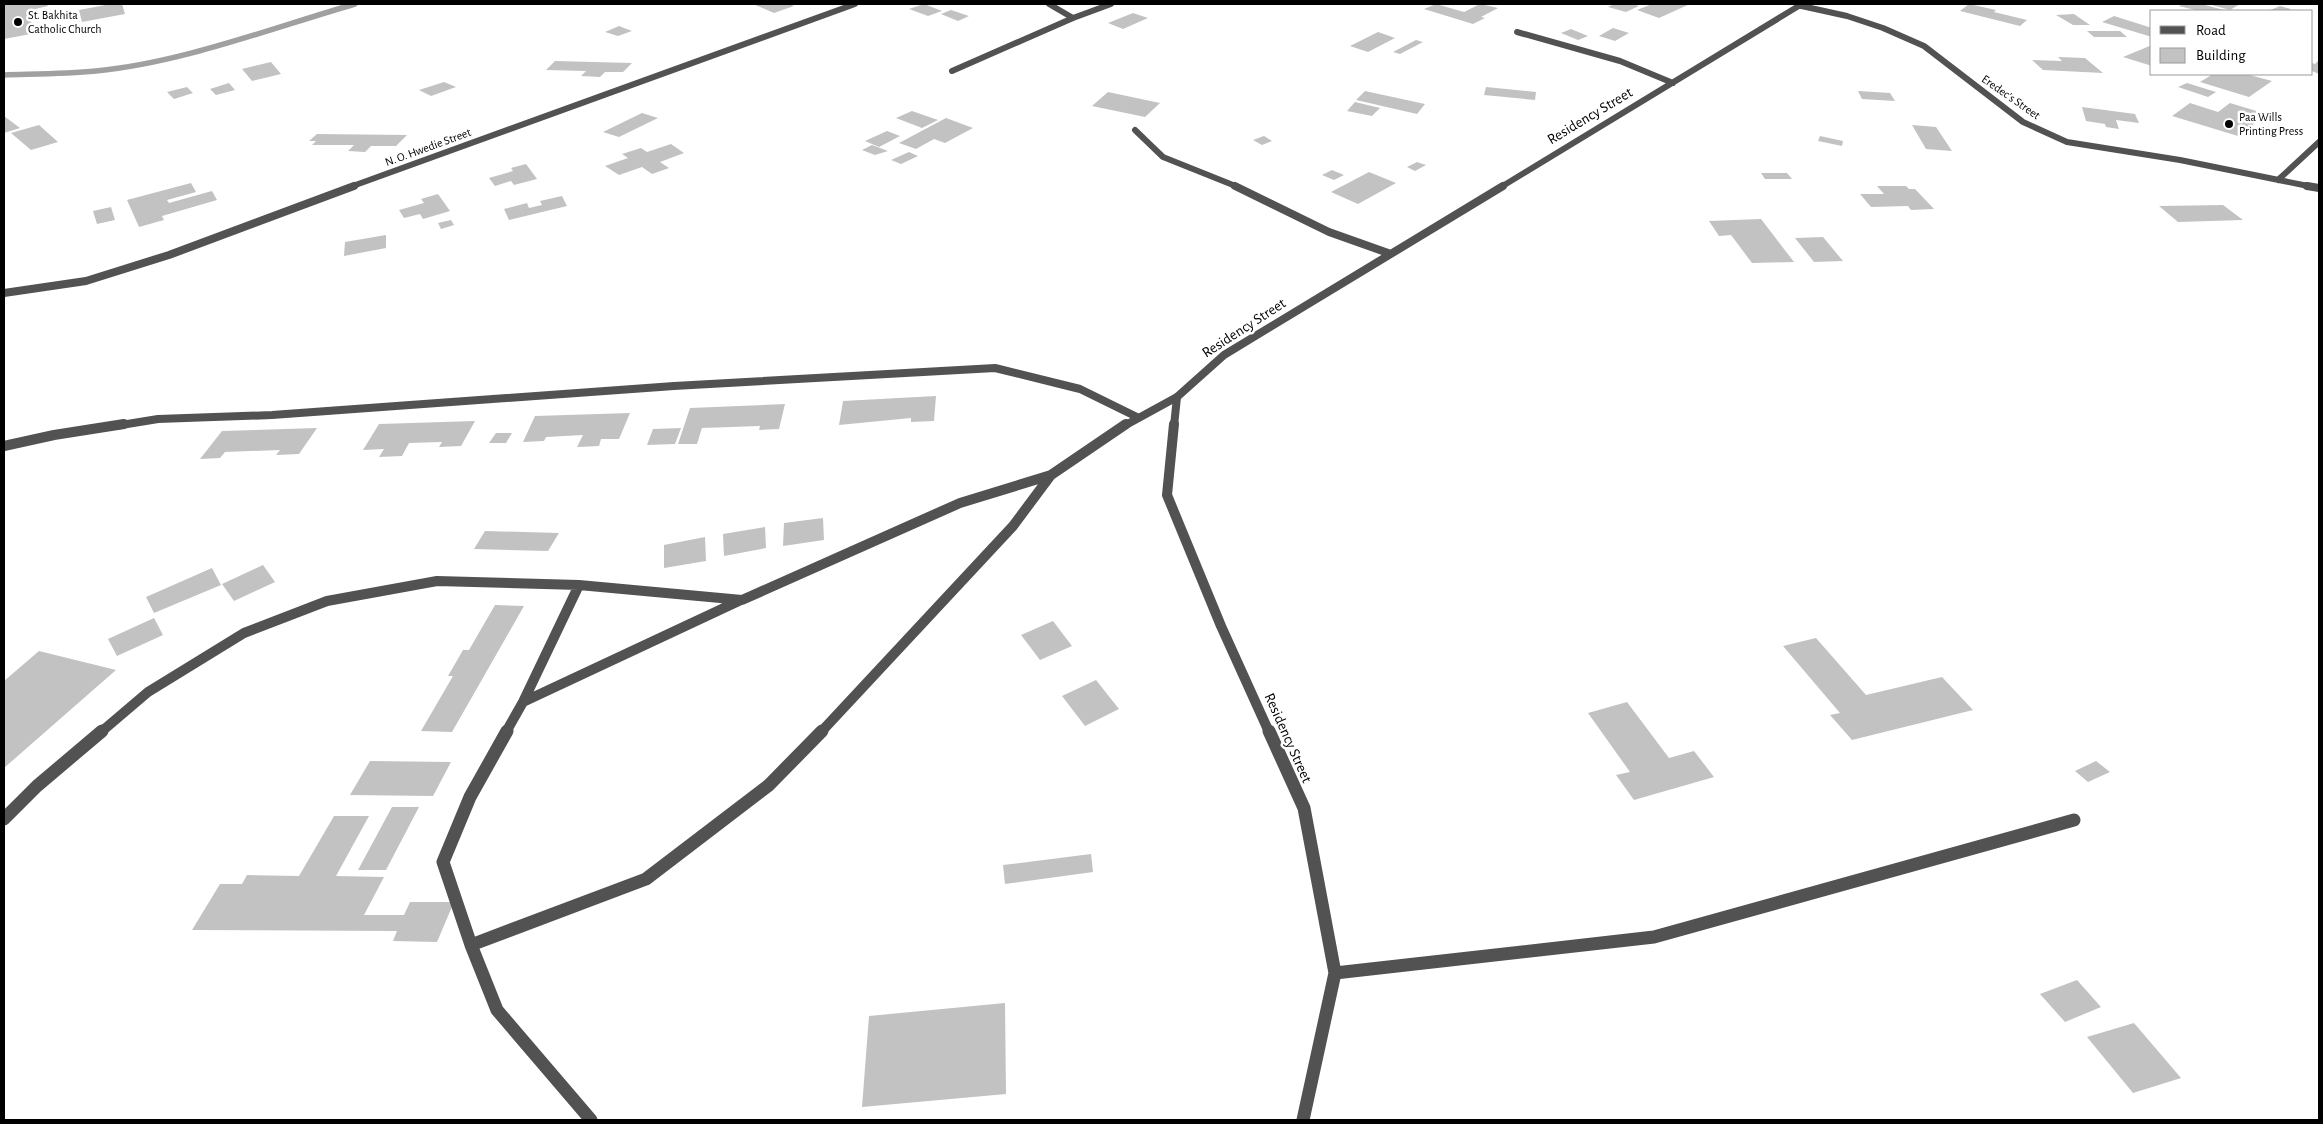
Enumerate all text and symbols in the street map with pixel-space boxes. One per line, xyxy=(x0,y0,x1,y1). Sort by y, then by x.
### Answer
place label: St. Bakhita Catholic Church xyxy=(28,9,101,35)
legend xyxy=(2150,10,2313,75)
marker: St. Bakhita Catholic Church xyxy=(12,16,24,28)
text: Road xyxy=(2196,23,2226,38)
text: Building xyxy=(2196,48,2246,63)
street label: Eredec's Street xyxy=(1980,73,2042,122)
street label: Residency Street xyxy=(1545,85,1635,147)
place label: Paa Wills Printing Press xyxy=(2239,111,2303,137)
marker: Paa Wills Printing Press xyxy=(2223,118,2235,130)
street label: N. O. Hwedie Street xyxy=(383,126,473,168)
street label: Residency Street xyxy=(1200,295,1289,361)
street label: Residency Street xyxy=(1262,691,1315,785)

